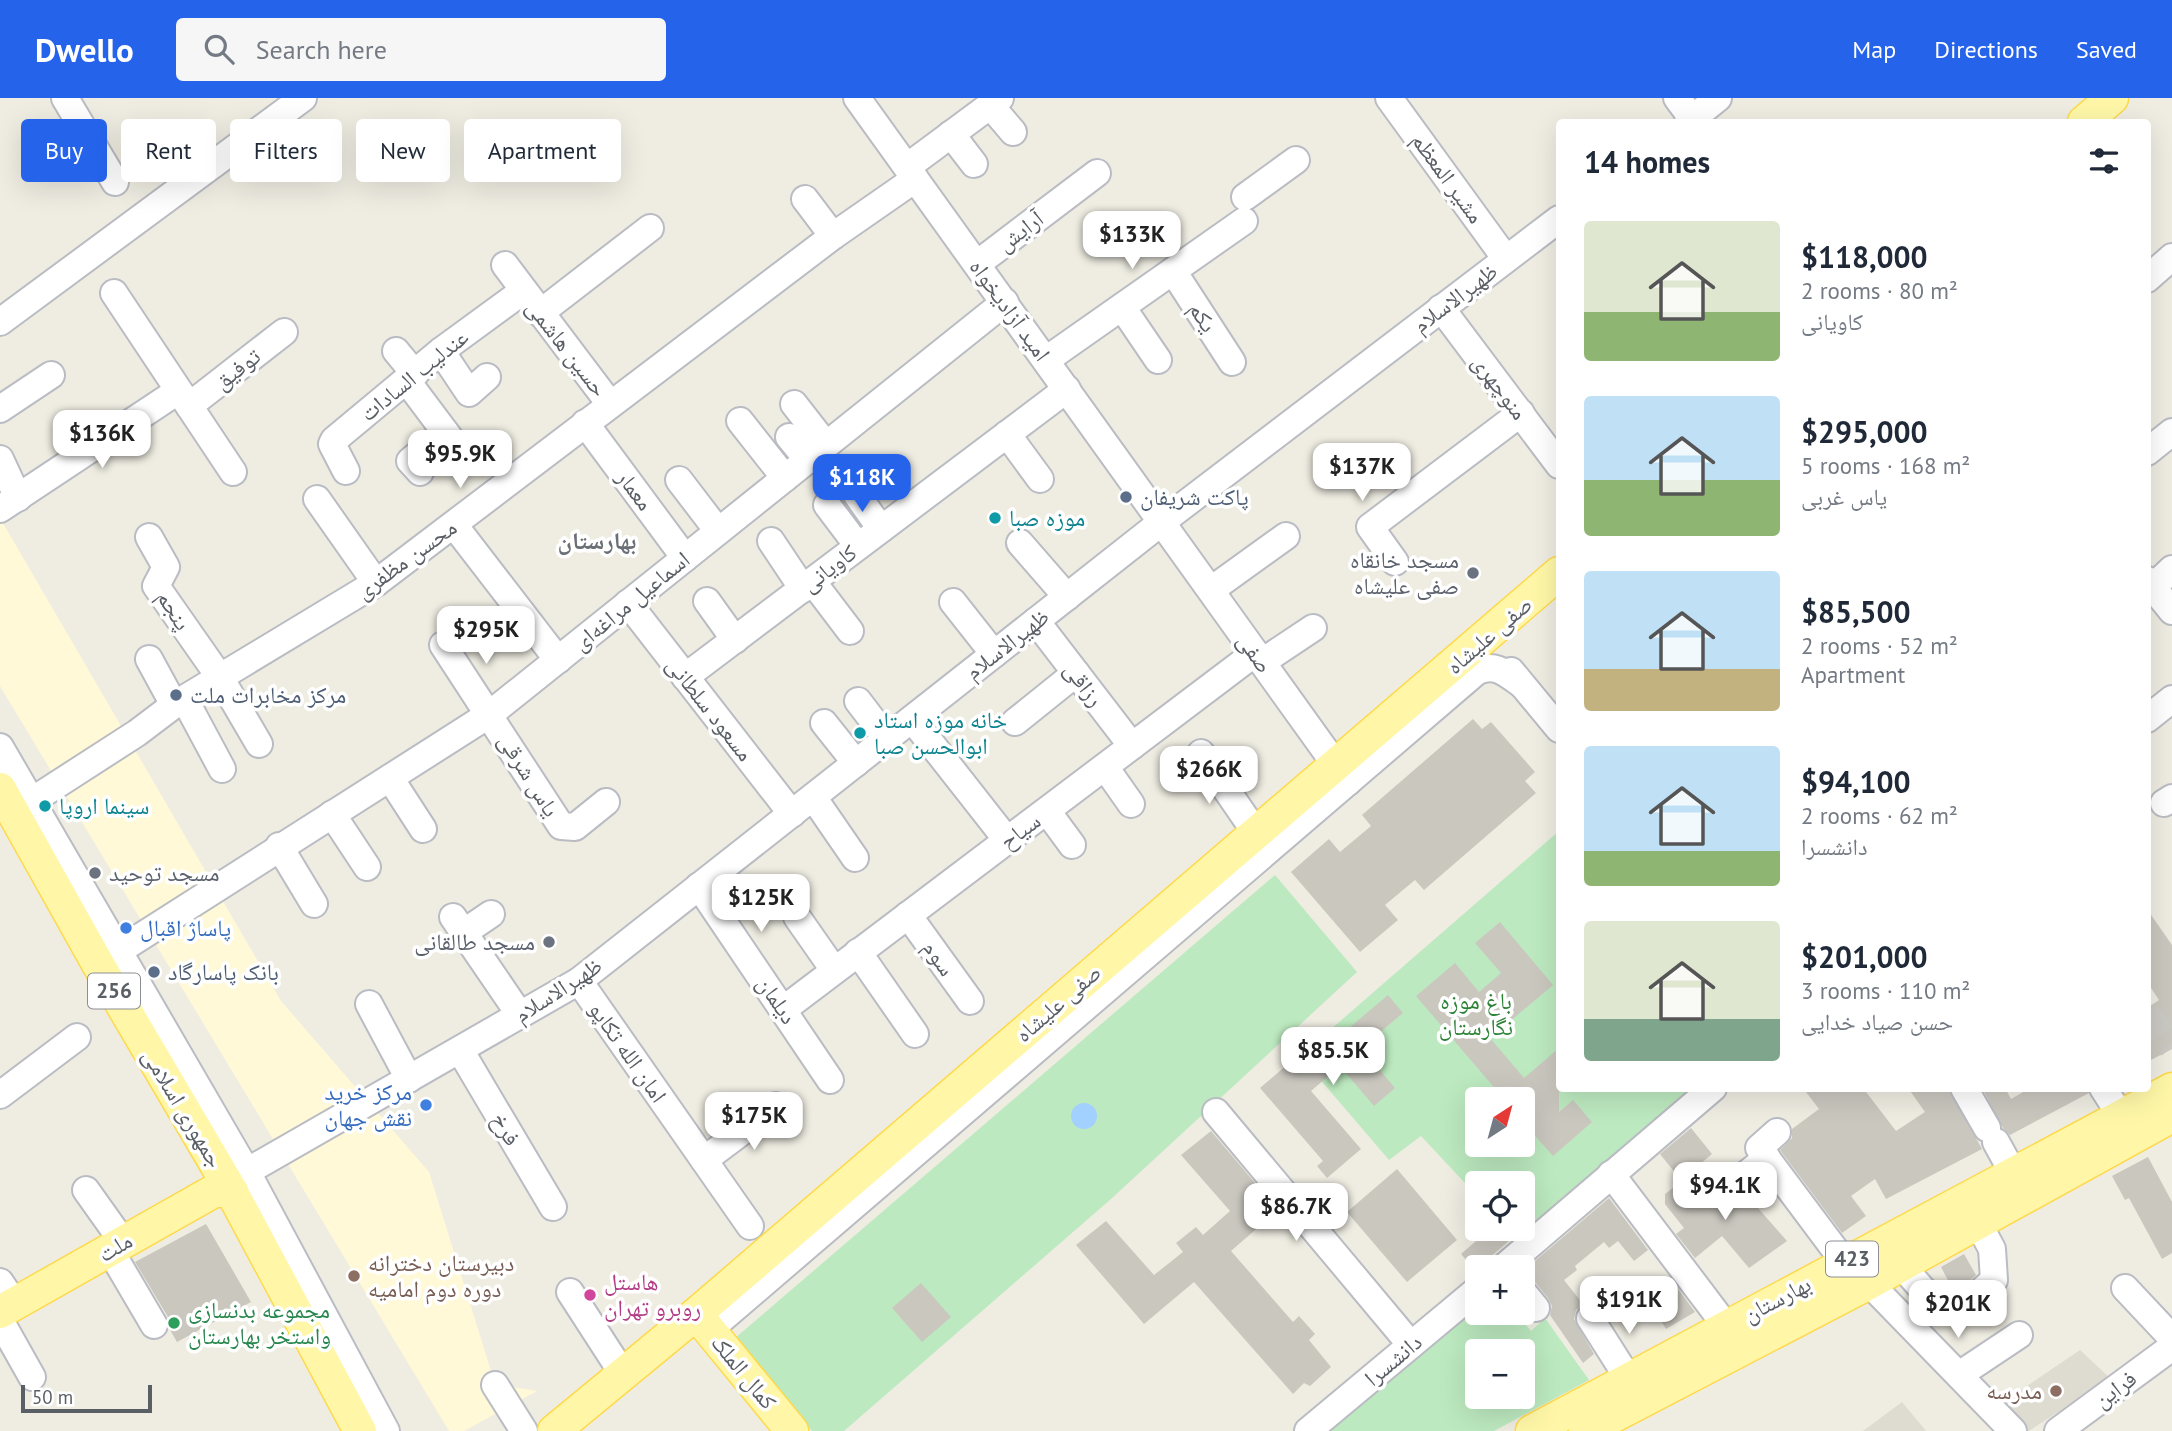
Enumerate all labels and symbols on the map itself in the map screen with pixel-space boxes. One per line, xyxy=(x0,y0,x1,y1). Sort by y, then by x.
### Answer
street label: مشیر المعظم xyxy=(1404,127,1491,230)
street label: آرایش xyxy=(991,203,1050,258)
pin: $133K xyxy=(1083,212,1181,271)
street label: امید آزادیخواه xyxy=(964,253,1057,367)
street label: ظهیرالاسلام xyxy=(1406,256,1504,341)
street label: حسین هاشمی xyxy=(520,293,614,402)
street label: یکم xyxy=(1181,296,1224,339)
street label: عندلیب السادات xyxy=(353,322,474,427)
street label: توفیق xyxy=(208,341,266,396)
street label: منوچهری xyxy=(1466,348,1535,425)
pin: $136K xyxy=(53,410,151,470)
pin: $95.9K xyxy=(403,430,517,490)
pin: $137K xyxy=(1313,444,1411,503)
pin: $118K xyxy=(813,454,911,514)
street label: معمار xyxy=(610,463,660,516)
place label: پاکت شریفان xyxy=(1140,482,1249,511)
marker: پاکت شریفان xyxy=(1118,489,1134,505)
place label: موزه صبا xyxy=(1009,503,1085,532)
marker: موزه صبا xyxy=(987,510,1003,526)
street label: محسن مظفری xyxy=(349,512,462,605)
district label: بهارستان xyxy=(558,525,636,556)
street label: کاویانی xyxy=(795,537,863,598)
street label: اسماعیل مراغه‌ای xyxy=(566,544,695,657)
place label: مسجد خانقاه صفی علیشاه xyxy=(1350,545,1459,600)
marker: مسجد خانقاه صفی علیشاه xyxy=(1465,565,1481,581)
street label: پنجم xyxy=(149,584,198,636)
street label: صفی علیشاه xyxy=(1440,589,1538,680)
street label: ظهیرالاسلام xyxy=(959,602,1056,687)
pin: $295K xyxy=(437,606,535,666)
street label: صفی xyxy=(1231,627,1280,679)
street label: مسعود سلطانی xyxy=(661,651,760,767)
street label: رزاقی xyxy=(1058,656,1111,712)
place label: مرکز مخابرات ملت xyxy=(190,680,346,709)
marker: مرکز مخابرات ملت xyxy=(168,687,184,703)
place label: خانه موزه استاد ابوالحسن صبا xyxy=(874,705,1007,760)
marker: خانه موزه استاد ابوالحسن صبا xyxy=(852,725,868,741)
street label: یاس شرقی xyxy=(492,728,566,822)
pin: $266K xyxy=(1160,746,1258,806)
place label: سینما اروپا xyxy=(59,791,149,820)
marker: سینما اروپا xyxy=(37,798,53,814)
street label: سیاح xyxy=(993,806,1047,856)
place label: مسجد توحید xyxy=(109,858,220,887)
marker: مسجد توحید xyxy=(87,865,103,881)
pin: $125K xyxy=(712,874,810,934)
place label: پاساژ اقبال xyxy=(140,913,231,942)
marker: پاساژ اقبال xyxy=(118,920,134,936)
place label: مسجد طالقانی xyxy=(414,927,535,956)
marker: مسجد طالقانی xyxy=(541,934,557,950)
street label: سوم xyxy=(915,934,962,982)
street label: ظهیرالاسلام xyxy=(508,950,608,1030)
place label: بانک پاسارگاد xyxy=(168,957,279,986)
street label: صفی علیشاه xyxy=(1009,957,1107,1048)
marker: بانک پاسارگاد xyxy=(146,964,162,980)
street label: دیلمان xyxy=(751,970,804,1029)
road number: 256 xyxy=(88,974,140,1008)
park label: باغ موزه نگارستان xyxy=(1439,986,1513,1041)
street label: امان الله تکاپو xyxy=(583,996,674,1108)
pin: $85.5K xyxy=(1276,1028,1390,1087)
street label: جمهوری اسلامی xyxy=(137,1043,230,1173)
place label: مرکز خرید نقش جهان xyxy=(325,1077,412,1132)
north arrow xyxy=(1465,1087,1535,1157)
pin: $175K xyxy=(705,1093,803,1152)
marker: مرکز خرید نقش جهان xyxy=(418,1097,434,1113)
street label: فرخ xyxy=(484,1107,528,1151)
pin: $94.1K xyxy=(1668,1162,1782,1222)
pin: $86.7K xyxy=(1239,1184,1353,1243)
street label: ملت xyxy=(92,1225,137,1268)
road number: 423 xyxy=(1826,1242,1878,1276)
place label: دبیرستان دخترانه دوره دوم امامیه xyxy=(368,1248,514,1305)
place label: هاستل روبرو تهران xyxy=(604,1267,701,1322)
marker: دبیرستان دخترانه دوره دوم امامیه xyxy=(346,1268,362,1284)
street label: بهارستان xyxy=(1738,1269,1816,1328)
pin: $191K xyxy=(1580,1276,1678,1336)
pin: $201K xyxy=(1909,1280,2007,1340)
marker: هاستل روبرو تهران xyxy=(582,1287,598,1303)
place label: مجموعه بدنسازی واستخر بهارستان xyxy=(188,1295,331,1350)
marker: مجموعه بدنسازی واستخر بهارستان xyxy=(166,1315,182,1331)
street label: دانشسرا xyxy=(1358,1327,1428,1392)
street label: کمال الملک xyxy=(705,1328,784,1415)
street label: فراین xyxy=(2088,1363,2142,1414)
place label: مدرسه xyxy=(1986,1376,2042,1405)
scale bar xyxy=(21,1382,152,1414)
marker: مدرسه xyxy=(2048,1383,2064,1399)

